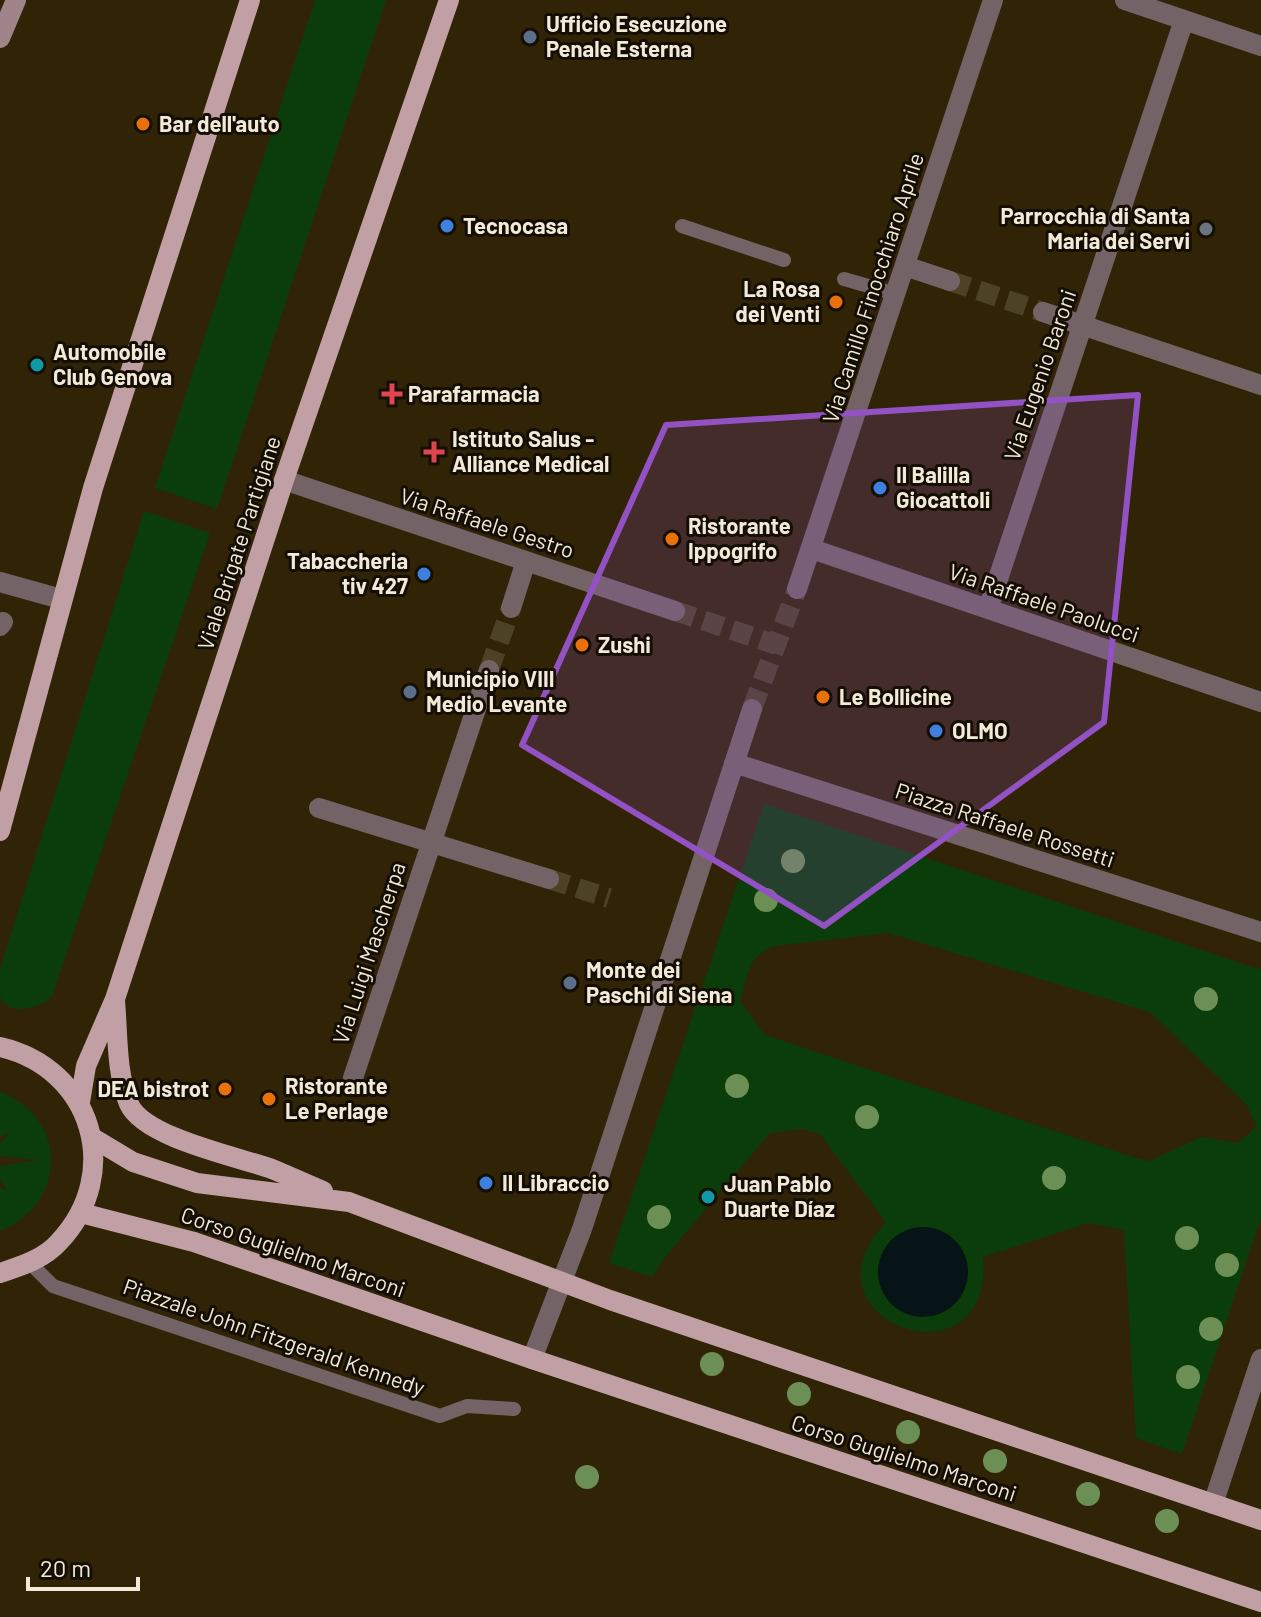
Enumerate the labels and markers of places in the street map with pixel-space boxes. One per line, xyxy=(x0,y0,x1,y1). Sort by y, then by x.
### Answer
place label: Ufficio Esecuzione Penale Esterna xyxy=(546,10,727,61)
marker: Ufficio Esecuzione Penale Esterna xyxy=(521,28,539,46)
place label: Bar dell'auto xyxy=(159,110,280,136)
marker: Bar dell'auto xyxy=(134,115,152,133)
place label: Parrocchia di Santa Maria dei Servi xyxy=(1000,202,1190,253)
place label: Tecnocasa xyxy=(463,212,568,238)
marker: Tecnocasa xyxy=(438,217,456,235)
marker: Parrocchia di Santa Maria dei Servi xyxy=(1197,220,1215,238)
place label: La Rosa dei Venti xyxy=(735,275,820,326)
marker: La Rosa dei Venti xyxy=(827,293,845,311)
place label: Automobile Club Genova xyxy=(53,338,172,389)
marker: Automobile Club Genova xyxy=(28,356,46,374)
place label: Parafarmacia xyxy=(408,380,540,406)
marker: Parafarmacia xyxy=(383,385,401,403)
place label: Istituto Salus - Alliance Medical xyxy=(452,425,609,476)
marker: Istituto Salus - Alliance Medical xyxy=(423,441,445,463)
place label: Il Balilla Giocattoli xyxy=(896,461,990,512)
marker: Il Balilla Giocattoli xyxy=(871,479,889,497)
place label: Ristorante Ippogrifo xyxy=(688,512,791,563)
marker: Ristorante Ippogrifo xyxy=(663,530,681,548)
place label: Tabaccheria tiv 427 xyxy=(287,547,408,598)
marker: Tabaccheria tiv 427 xyxy=(415,565,433,583)
place label: Zushi xyxy=(598,631,651,657)
marker: Zushi xyxy=(573,636,591,654)
place label: Municipio VIII Medio Levante xyxy=(426,665,567,716)
marker: Municipio VIII Medio Levante xyxy=(401,683,419,701)
place label: Le Bollicine xyxy=(839,683,952,709)
marker: Le Bollicine xyxy=(814,688,832,706)
place label: OLMO xyxy=(952,717,1008,743)
marker: OLMO xyxy=(927,722,945,740)
place label: Monte dei Paschi di Siena xyxy=(586,956,732,1007)
marker: Monte dei Paschi di Siena xyxy=(561,974,579,992)
place label: Ristorante Le Perlage xyxy=(285,1072,388,1123)
place label: DEA bistrot xyxy=(98,1075,209,1101)
marker: DEA bistrot xyxy=(216,1080,234,1098)
marker: Ristorante Le Perlage xyxy=(260,1090,278,1108)
place label: Il Libraccio xyxy=(502,1169,609,1195)
place label: Juan Pablo Duarte Díaz xyxy=(724,1170,835,1221)
marker: Il Libraccio xyxy=(477,1174,495,1192)
marker: Juan Pablo Duarte Díaz xyxy=(699,1188,717,1206)

